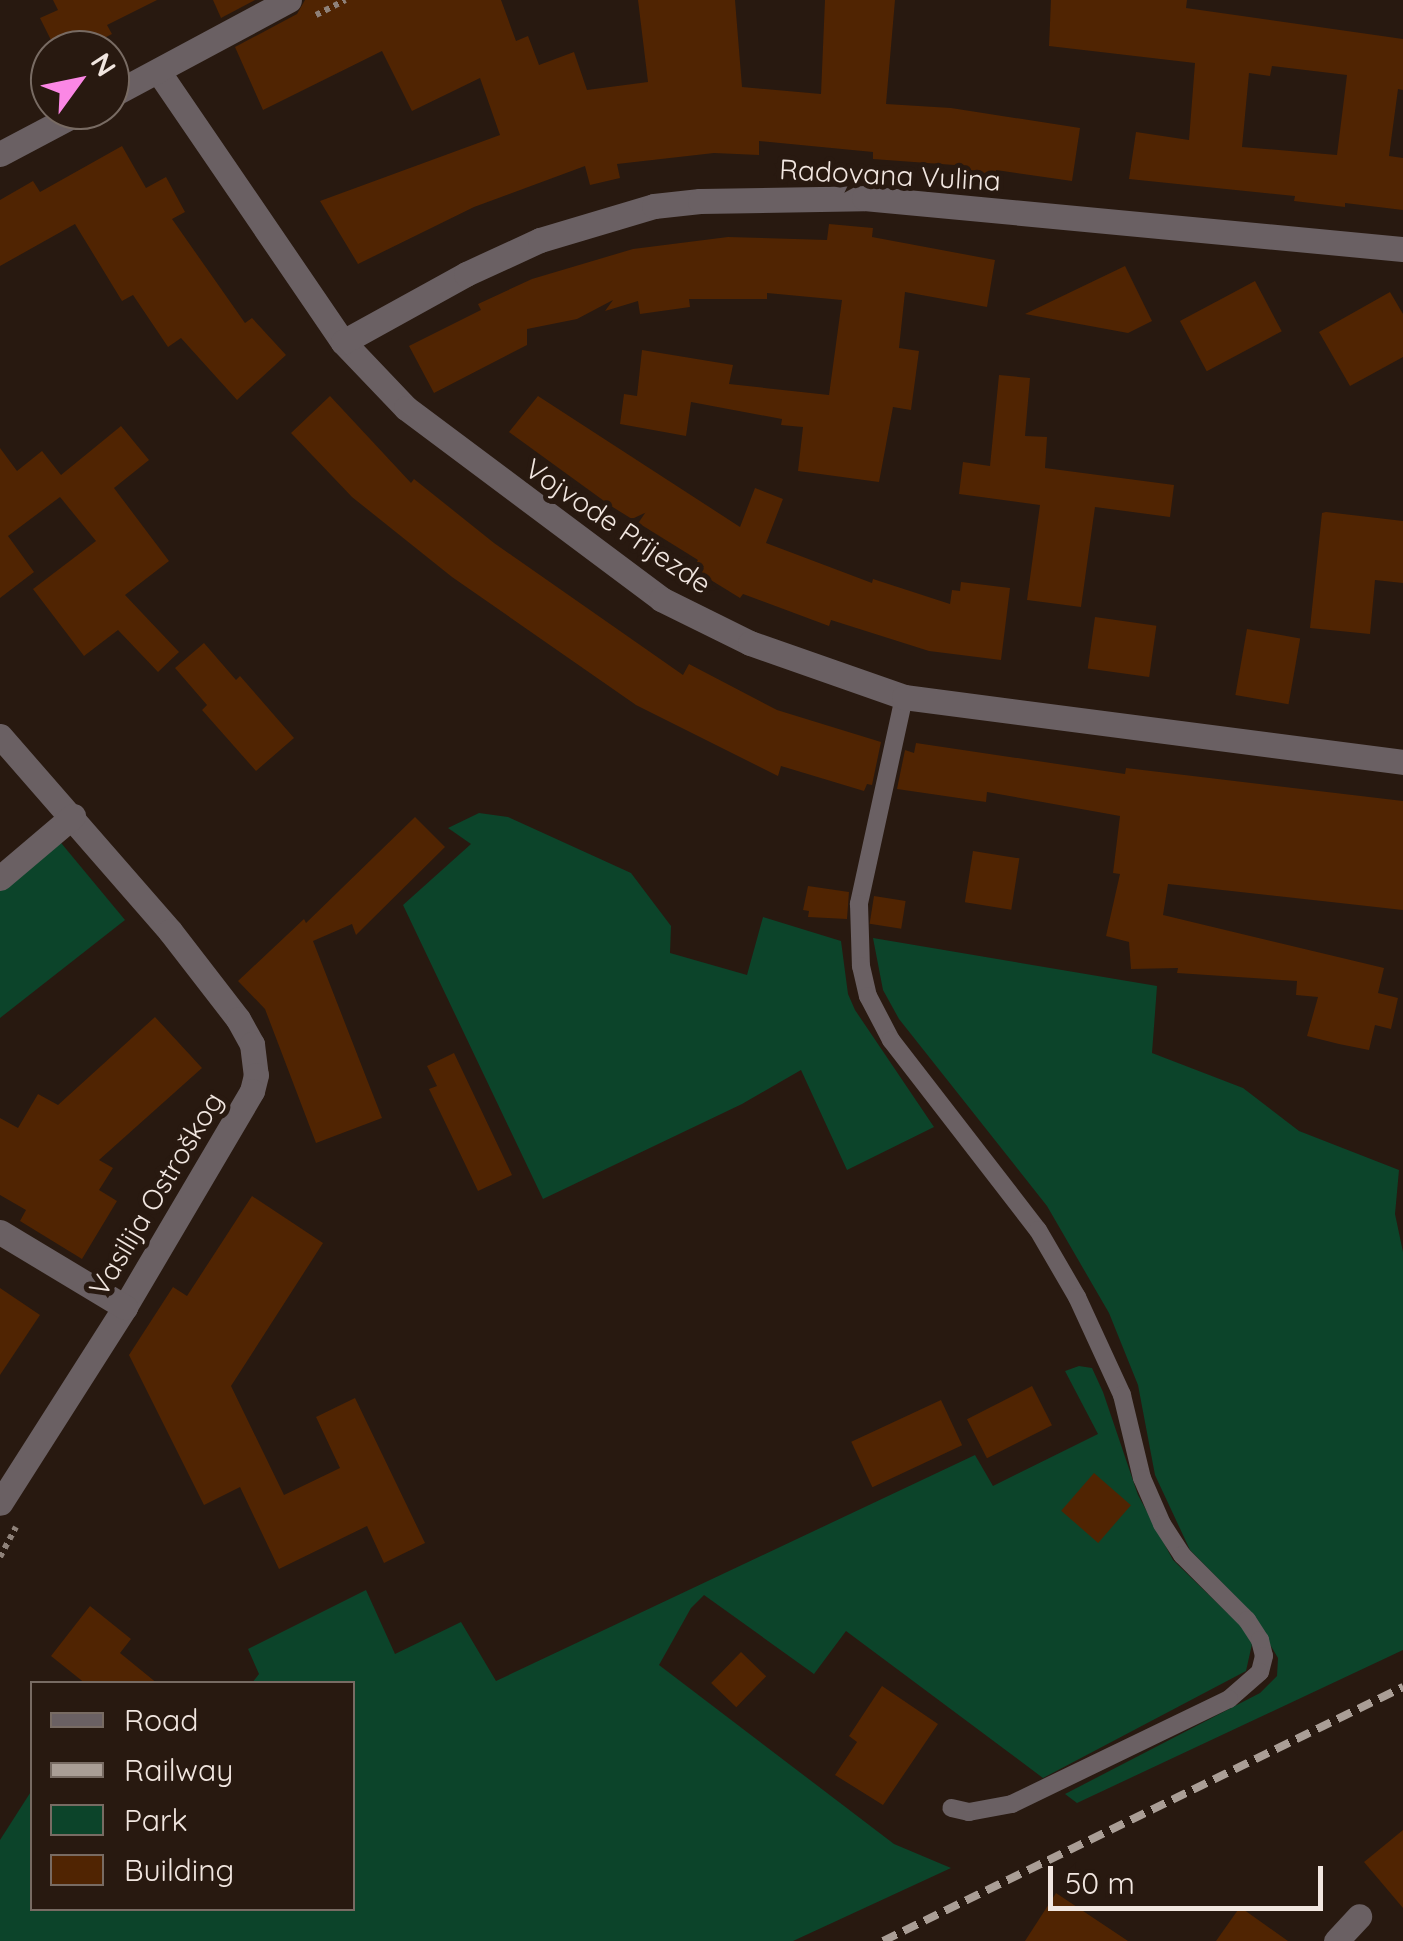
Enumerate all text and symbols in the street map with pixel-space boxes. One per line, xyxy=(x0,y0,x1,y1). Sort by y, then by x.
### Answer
north arrow xyxy=(30,30,130,130)
text: N xyxy=(84,46,124,83)
street label: Radovana Vulina xyxy=(778,152,1002,198)
street label: Vojvode Prijezde xyxy=(519,451,717,601)
street label: Vasilija Ostroškog xyxy=(82,1086,230,1302)
legend xyxy=(30,1681,355,1911)
text: Road xyxy=(124,1701,198,1739)
text: Railway xyxy=(124,1751,233,1789)
text: Park xyxy=(124,1801,188,1839)
scale bar xyxy=(1053,1846,1328,1908)
text: Building xyxy=(124,1851,234,1889)
text: 50 m xyxy=(1065,1864,1135,1902)

